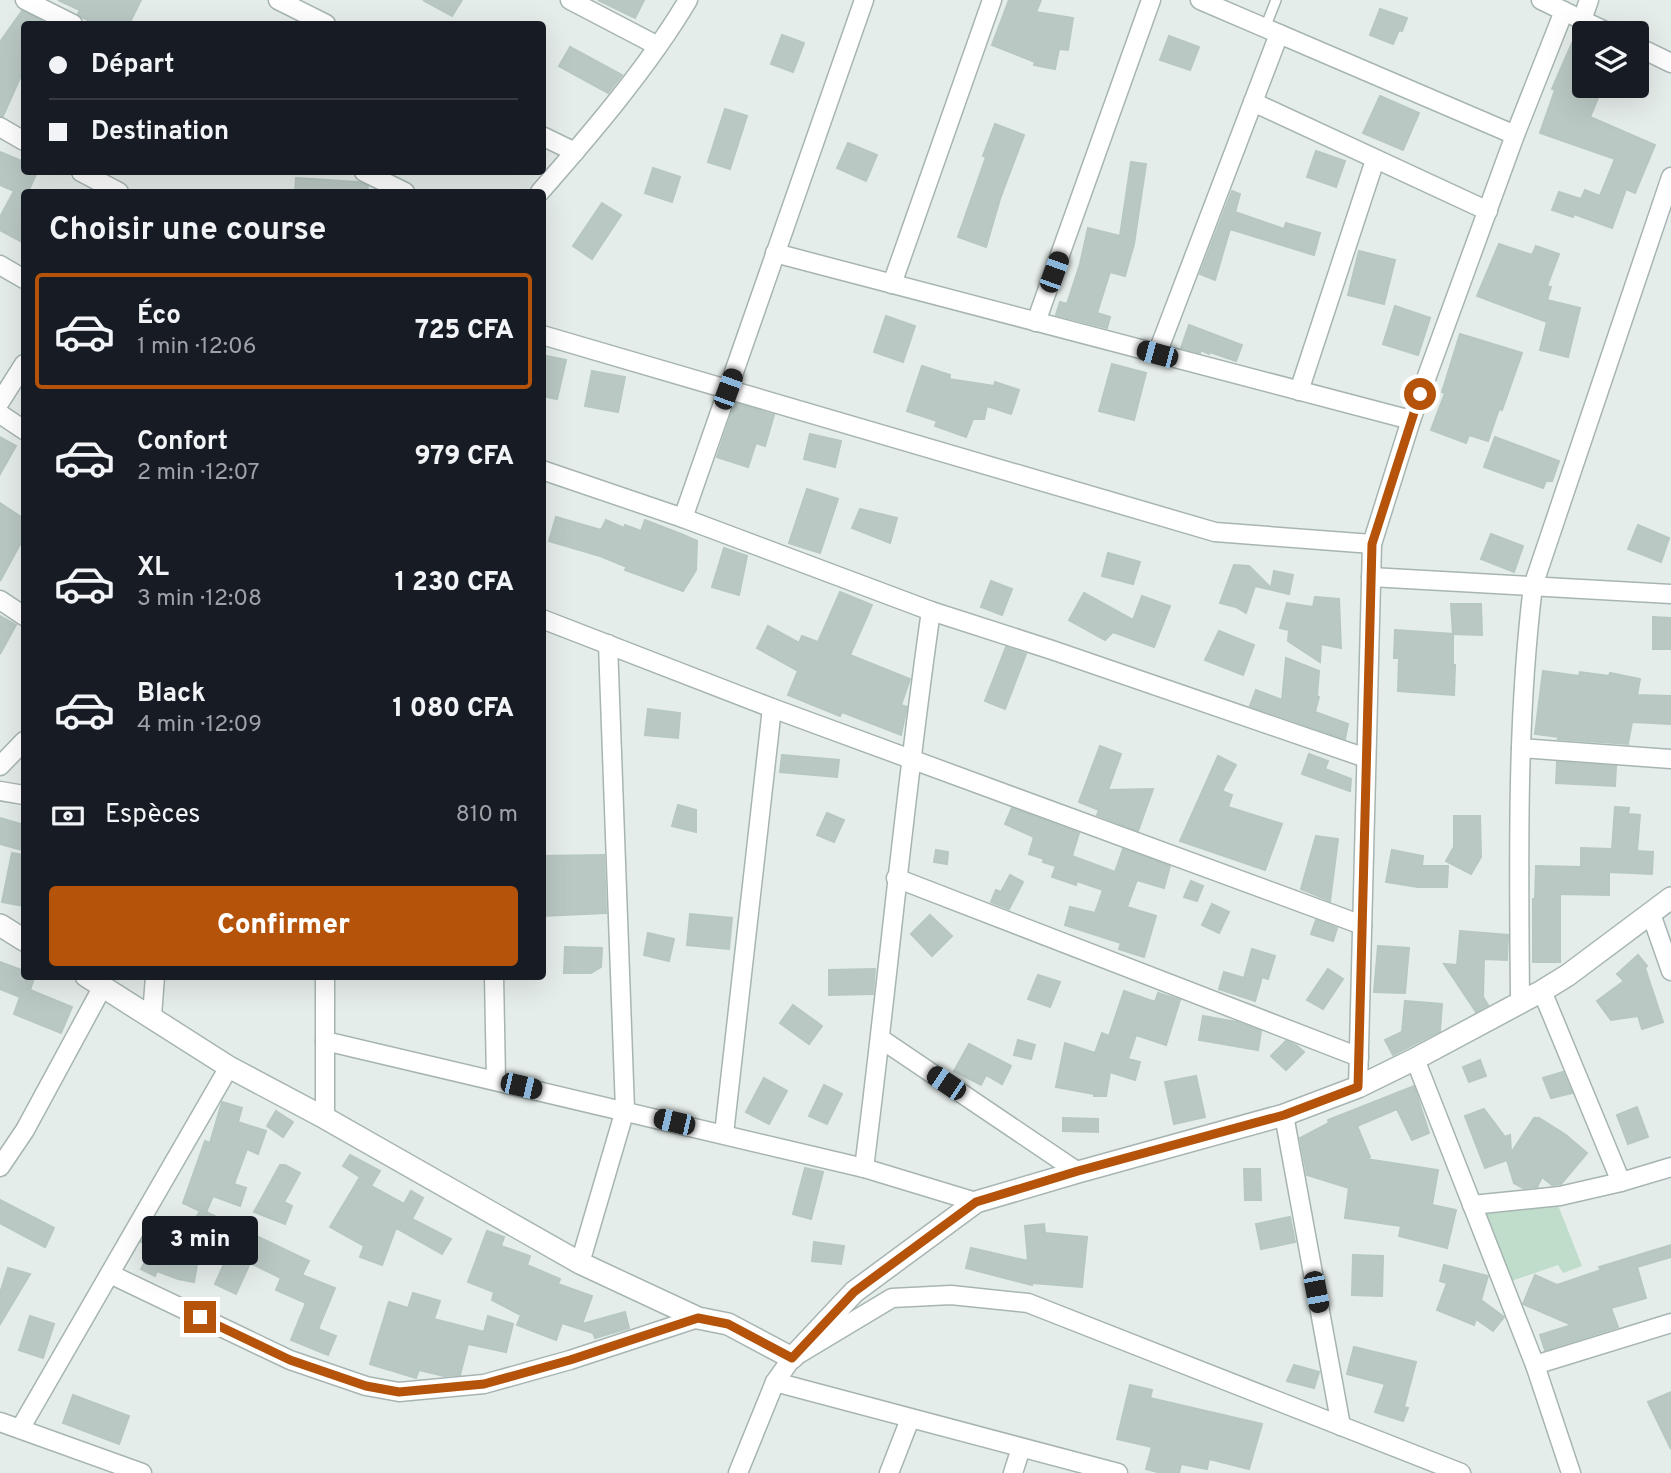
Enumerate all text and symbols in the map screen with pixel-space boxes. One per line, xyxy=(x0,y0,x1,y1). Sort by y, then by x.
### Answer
map controls xyxy=(1572,21,1649,98)
button: layers xyxy=(1572,21,1649,98)
text: Départ xyxy=(91,49,175,82)
text: Destination xyxy=(91,116,229,149)
text: Choisir une course xyxy=(49,211,326,251)
car xyxy=(1037,249,1072,295)
icon: car xyxy=(53,300,116,363)
text: Éco xyxy=(137,300,181,333)
text: 725 CFA xyxy=(415,315,514,348)
text: 1 min · 12:06 xyxy=(137,333,256,362)
car xyxy=(1134,338,1181,370)
car xyxy=(711,366,746,412)
route start xyxy=(1404,378,1436,410)
icon: car xyxy=(53,426,116,489)
text: Confort xyxy=(137,426,228,459)
text: 979 CFA xyxy=(414,441,514,474)
text: 2 min · 12:07 xyxy=(137,459,259,488)
icon: car xyxy=(53,552,116,615)
text: XL xyxy=(137,552,169,585)
text: 1 230 CFA xyxy=(395,567,514,600)
text: 3 min · 12:08 xyxy=(137,585,262,614)
icon: car xyxy=(53,678,116,741)
text: Black xyxy=(137,678,206,711)
text: 1 080 CFA xyxy=(393,693,514,726)
text: 4 min · 12:09 xyxy=(137,711,262,740)
icon: cash xyxy=(49,797,87,835)
text: Espèces xyxy=(105,799,201,832)
text: 810 m xyxy=(456,801,518,830)
button: Confirmer xyxy=(49,886,518,966)
car xyxy=(923,1063,970,1103)
car xyxy=(499,1071,544,1101)
car xyxy=(652,1107,697,1137)
callout: 3 min xyxy=(142,1216,258,1264)
text: 3 min xyxy=(170,1226,230,1255)
car xyxy=(1302,1269,1331,1315)
route end xyxy=(184,1301,216,1333)

